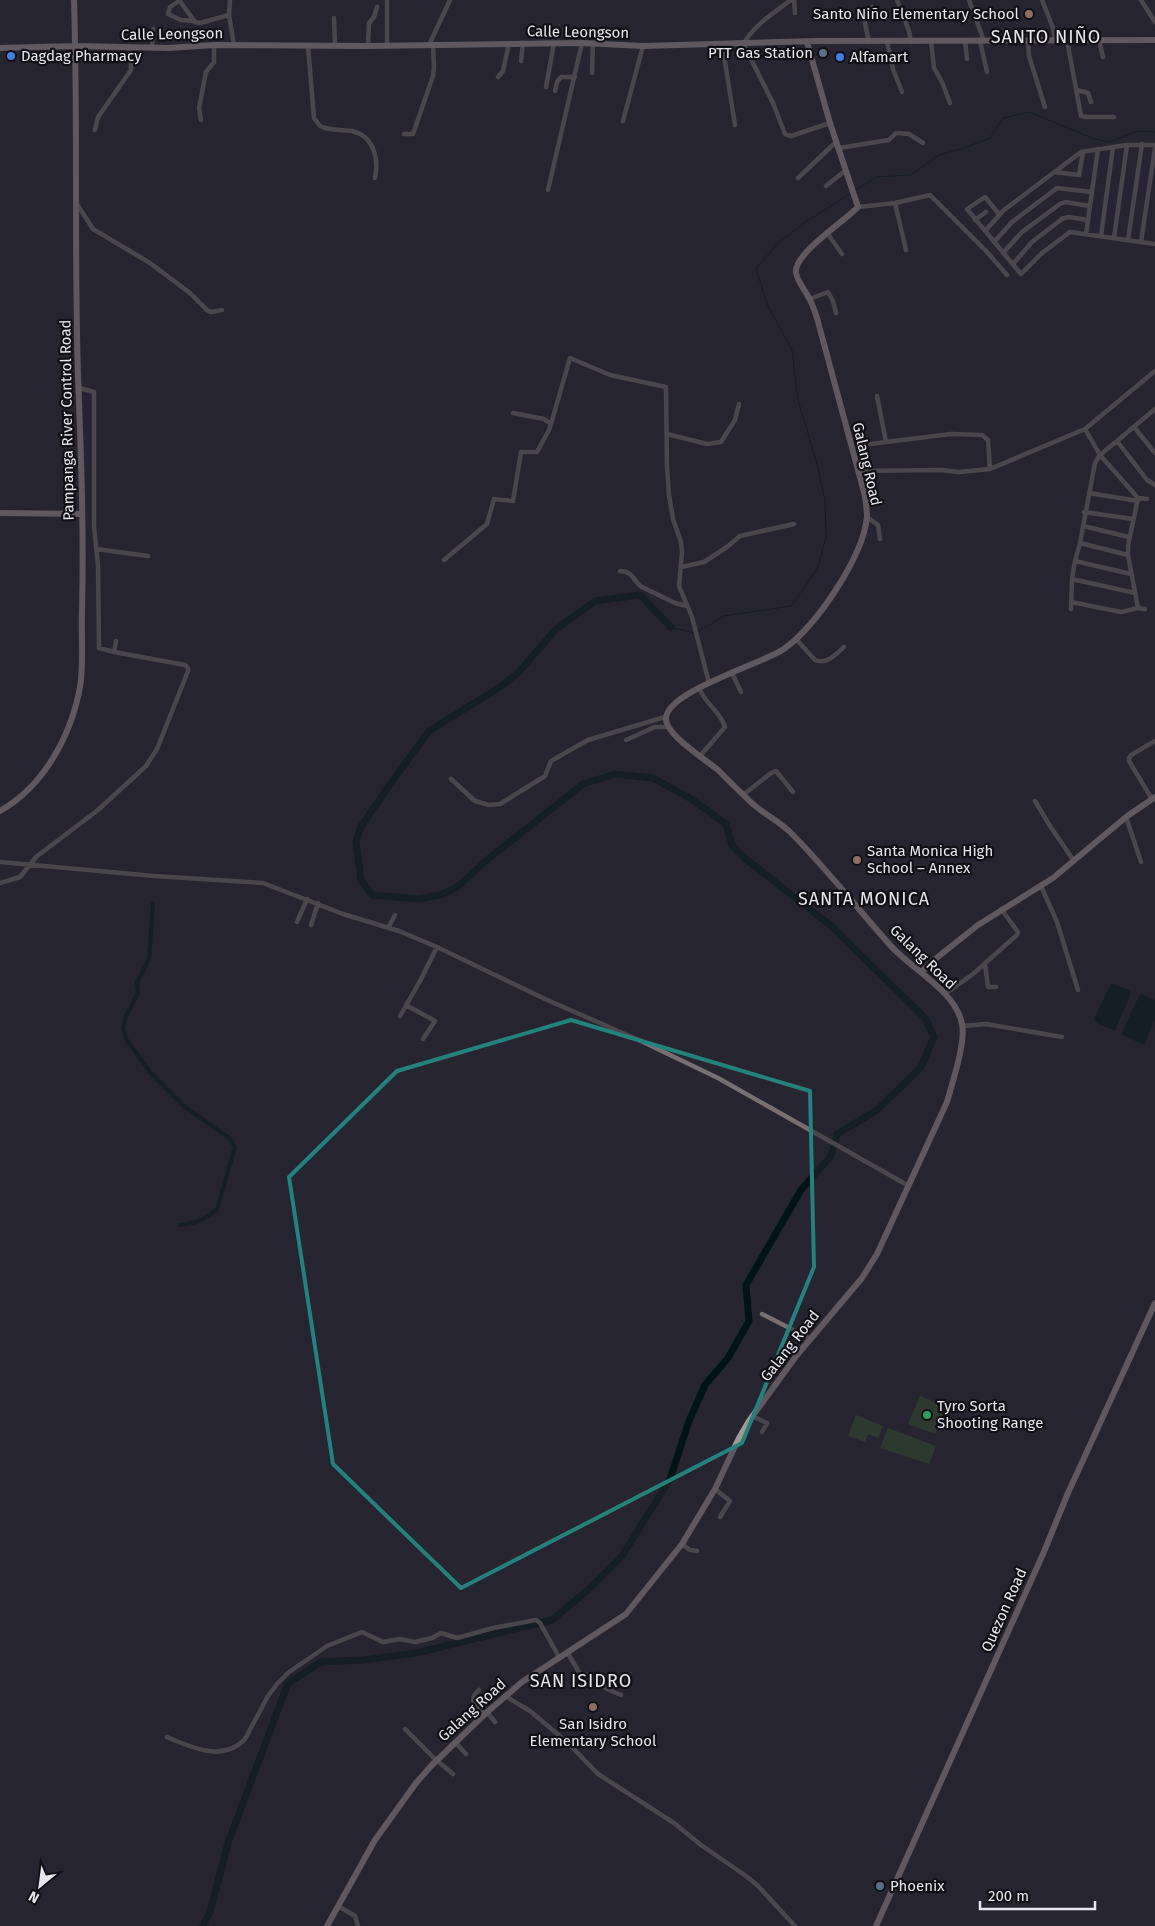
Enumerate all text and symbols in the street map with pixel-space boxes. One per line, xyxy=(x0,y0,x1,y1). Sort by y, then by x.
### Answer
place label: Santo Niño Elementary School xyxy=(813,5,1020,23)
marker: Santo Niño Elementary School xyxy=(1023,8,1035,20)
street label: Calle Leongson xyxy=(527,22,629,42)
street label: Calle Leongson xyxy=(121,24,223,44)
district label: SANTO NIÑO xyxy=(991,25,1101,48)
place label: PTT Gas Station xyxy=(708,44,813,62)
place label: Dagdag Pharmacy xyxy=(21,47,142,65)
marker: PTT Gas Station xyxy=(817,47,829,59)
place label: Alfamart xyxy=(850,48,909,66)
marker: Dagdag Pharmacy xyxy=(5,50,17,62)
marker: Alfamart xyxy=(834,51,846,63)
street label: Pampanga River Control Road xyxy=(56,319,78,521)
street label: Galang Road xyxy=(849,421,885,507)
place label: Santa Monica High School – Annex xyxy=(867,842,993,877)
marker: Santa Monica High School – Annex xyxy=(851,854,863,866)
district label: SANTA MONICA xyxy=(798,888,930,910)
street label: Galang Road xyxy=(886,921,960,993)
street label: Galang Road xyxy=(757,1307,823,1385)
place label: Tyro Sorta Shooting Range xyxy=(937,1397,1043,1432)
marker: Tyro Sorta Shooting Range xyxy=(921,1409,933,1421)
street label: Quezon Road xyxy=(978,1565,1030,1655)
district label: SAN ISIDRO xyxy=(530,1670,632,1692)
street label: Galang Road xyxy=(434,1675,510,1745)
marker: San Isidro Elementary School xyxy=(587,1701,599,1713)
place label: San Isidro Elementary School xyxy=(530,1715,657,1750)
north arrow xyxy=(15,1861,65,1911)
place label: Phoenix xyxy=(890,1877,945,1895)
scale bar xyxy=(980,1878,1095,1910)
marker: Phoenix xyxy=(874,1880,886,1892)
text: N xyxy=(26,1887,42,1907)
text: 200 m xyxy=(988,1887,1029,1905)

